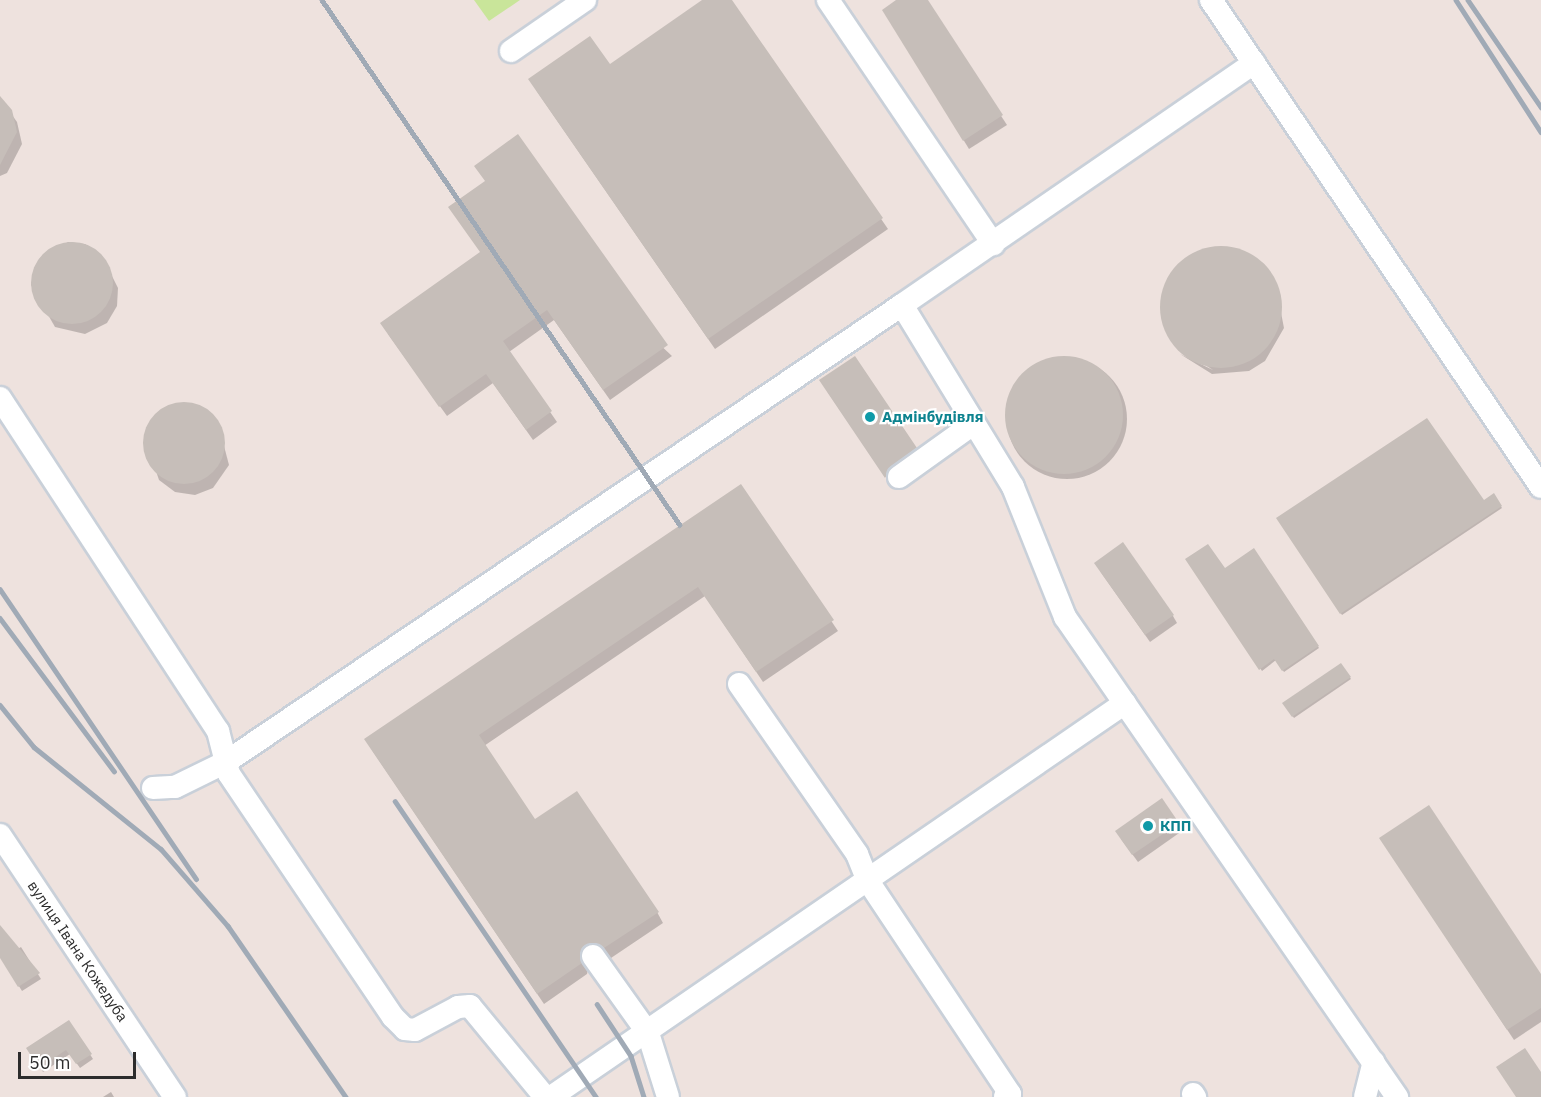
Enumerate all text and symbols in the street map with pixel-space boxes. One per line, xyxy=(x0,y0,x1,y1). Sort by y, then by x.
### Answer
place label: Адмінбудівля xyxy=(882,408,983,426)
marker: Адмінбудівля xyxy=(863,410,877,424)
place label: КПП xyxy=(1160,817,1191,835)
marker: КПП xyxy=(1141,819,1155,833)
street label: вулиця Івана Кожедуба xyxy=(24,877,132,1025)
scale bar xyxy=(21,1040,140,1078)
text: 50 m xyxy=(29,1051,71,1074)

